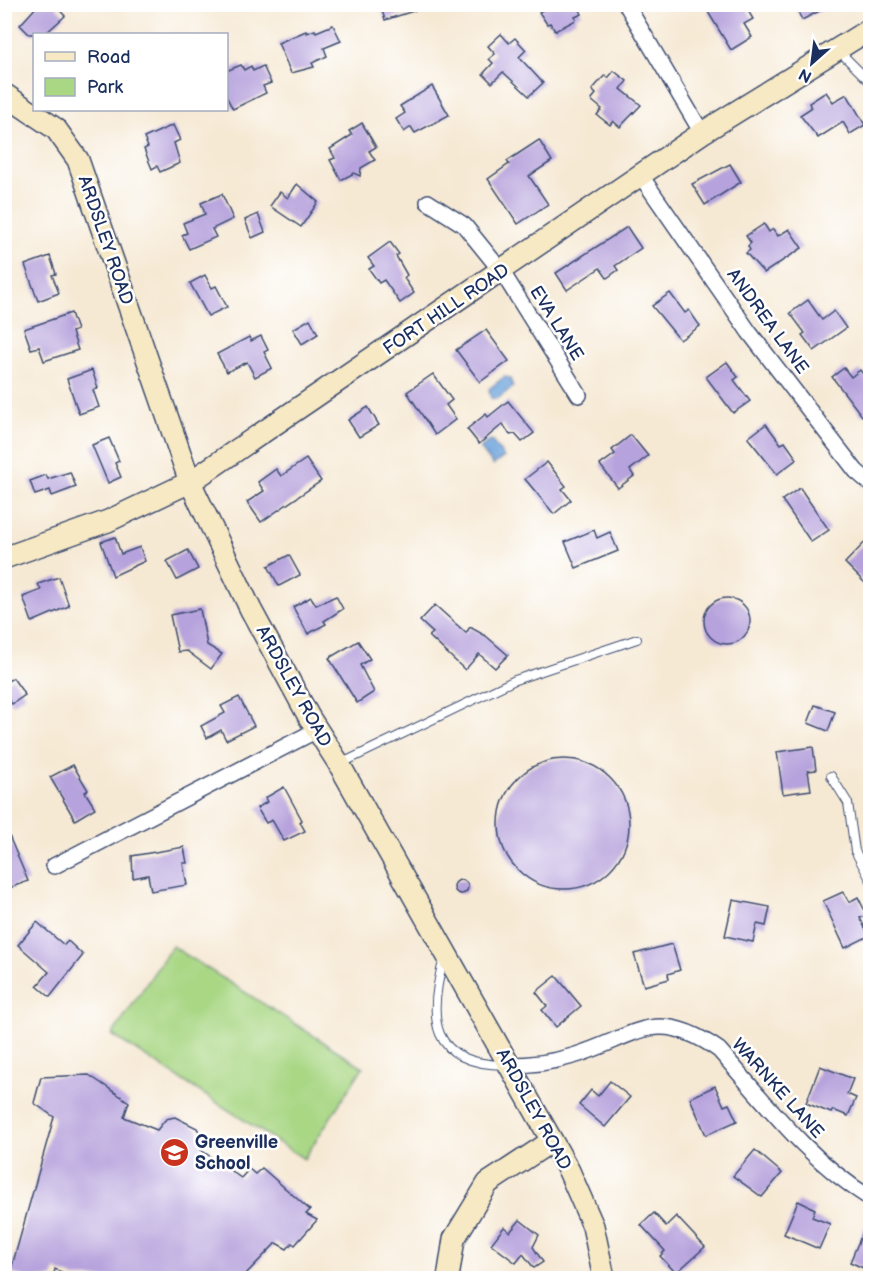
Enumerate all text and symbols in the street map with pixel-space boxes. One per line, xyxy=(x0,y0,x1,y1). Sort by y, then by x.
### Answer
legend xyxy=(33,33,228,111)
north arrow xyxy=(782,33,842,93)
text: Road xyxy=(87,47,131,68)
text: N xyxy=(796,64,815,86)
text: Park xyxy=(87,77,123,98)
street label: ARDSLEY ROAD xyxy=(74,173,137,308)
street label: FORT HILL ROAD xyxy=(379,260,513,359)
street label: ANDREA LANE xyxy=(722,265,813,378)
street label: EVA LANE xyxy=(525,282,588,365)
street label: ARDSLEY ROAD xyxy=(252,622,336,751)
street label: WARNKE LANE xyxy=(727,1034,828,1143)
street label: ARDSLEY ROAD xyxy=(492,1045,576,1174)
place label: Greenville School xyxy=(195,1132,278,1174)
school or university icon: Greenville School xyxy=(158,1136,190,1168)

